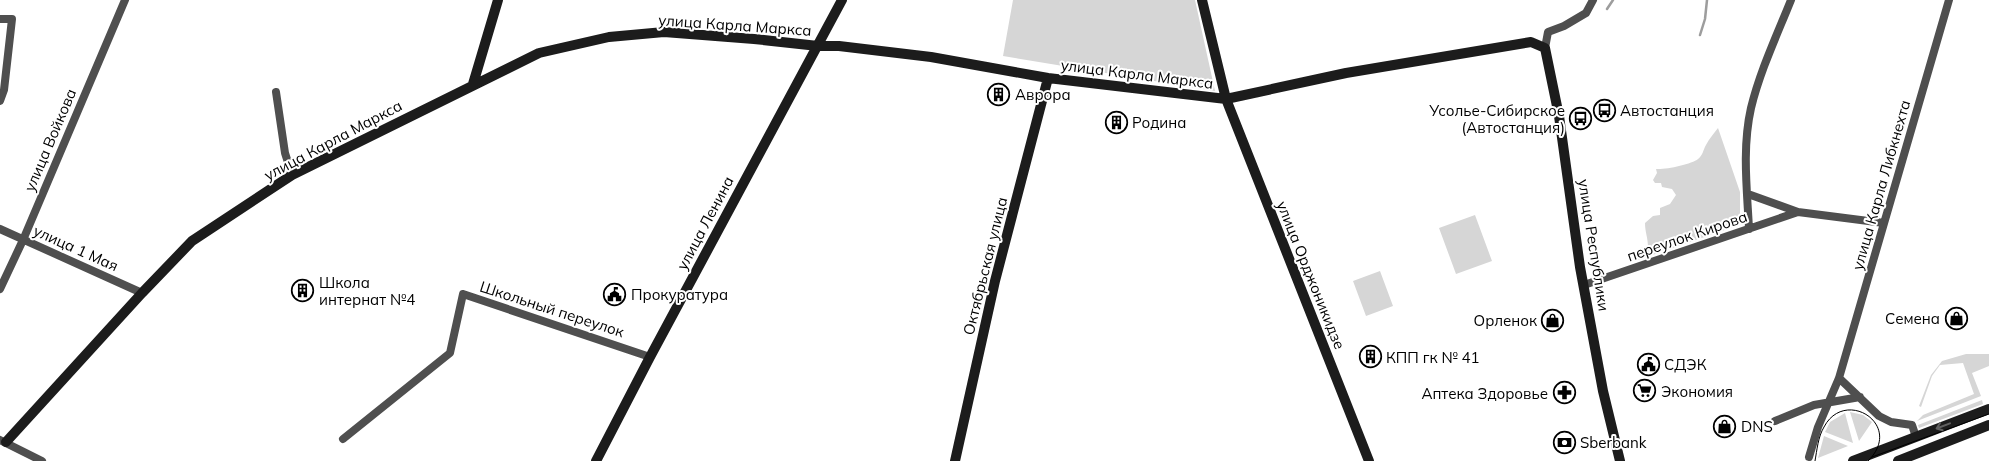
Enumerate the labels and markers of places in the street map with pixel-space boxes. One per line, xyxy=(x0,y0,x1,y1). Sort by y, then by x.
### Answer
building icon: Аврора xyxy=(987,82,1011,106)
place label: Аврора xyxy=(1015,85,1071,104)
bus stop icon: Автостанция xyxy=(1592,98,1616,122)
place label: Усолье-Сибирское (Автостанция) xyxy=(1428,101,1565,137)
place label: Автостанция xyxy=(1620,101,1714,120)
bus stop icon: Усолье-Сибирское (Автостанция) xyxy=(1569,107,1593,131)
building icon: Родина xyxy=(1104,110,1128,134)
place label: Родина xyxy=(1132,113,1186,132)
place label: Школа интернат №4 xyxy=(319,273,415,309)
building icon: Школа интернат №4 xyxy=(291,279,315,303)
public building icon: Прокуратура xyxy=(603,282,627,306)
place label: Прокуратура xyxy=(631,285,728,304)
shop icon: Семена xyxy=(1944,306,1968,330)
shop icon: Орленок xyxy=(1541,308,1565,332)
place label: Семена xyxy=(1885,309,1940,328)
place label: Орленок xyxy=(1474,311,1538,330)
building icon: КПП гк № 41 xyxy=(1358,345,1382,369)
place label: КПП гк № 41 xyxy=(1386,348,1480,367)
public building icon: СДЭК xyxy=(1636,352,1660,376)
place label: СДЭК xyxy=(1664,355,1707,374)
supermarket icon: Экономия xyxy=(1633,379,1657,403)
pharmacy icon: Аптека Здоровье xyxy=(1552,381,1576,405)
place label: Экономия xyxy=(1661,382,1733,401)
place label: Аптека Здоровье xyxy=(1421,384,1548,403)
shop icon: DNS xyxy=(1713,414,1737,438)
place label: DNS xyxy=(1741,417,1773,436)
bank icon: Sberbank xyxy=(1552,430,1576,454)
place label: Sberbank xyxy=(1580,433,1647,452)

